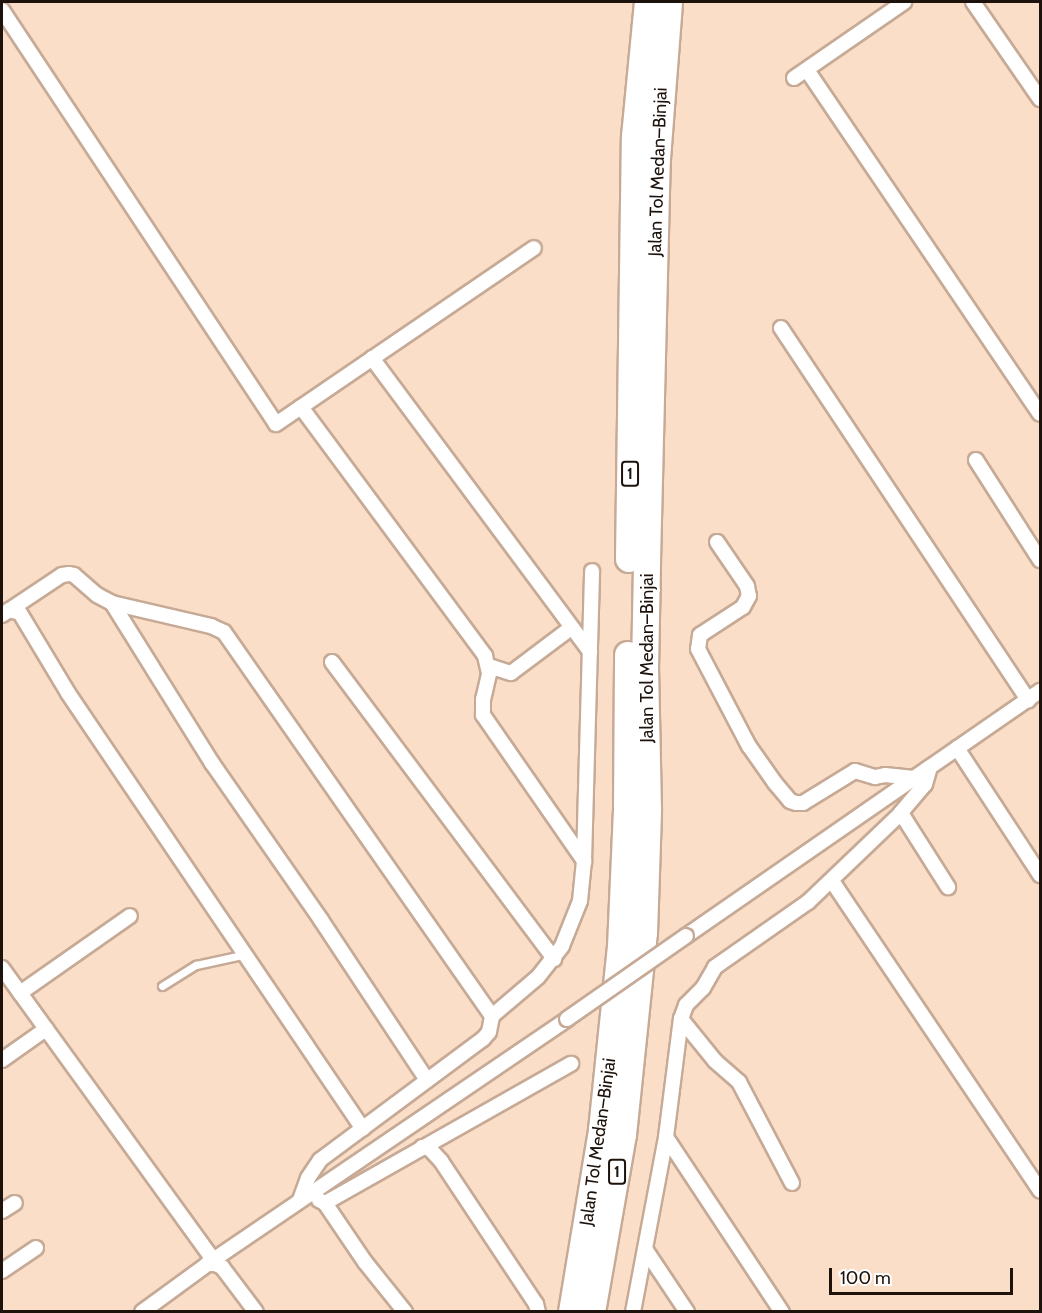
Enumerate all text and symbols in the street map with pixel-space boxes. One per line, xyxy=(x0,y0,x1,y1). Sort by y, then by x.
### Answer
street label: Jalan Tol Medan–Binjai xyxy=(644,87,672,257)
road number: 1 xyxy=(621,461,639,487)
street label: Jalan Tol Medan–Binjai xyxy=(636,573,658,743)
street label: Jalan Tol Medan–Binjai xyxy=(576,1057,620,1227)
road number: 1 xyxy=(608,1159,626,1185)
scale bar xyxy=(832,1256,1016,1294)
text: 100 m xyxy=(840,1267,891,1289)

